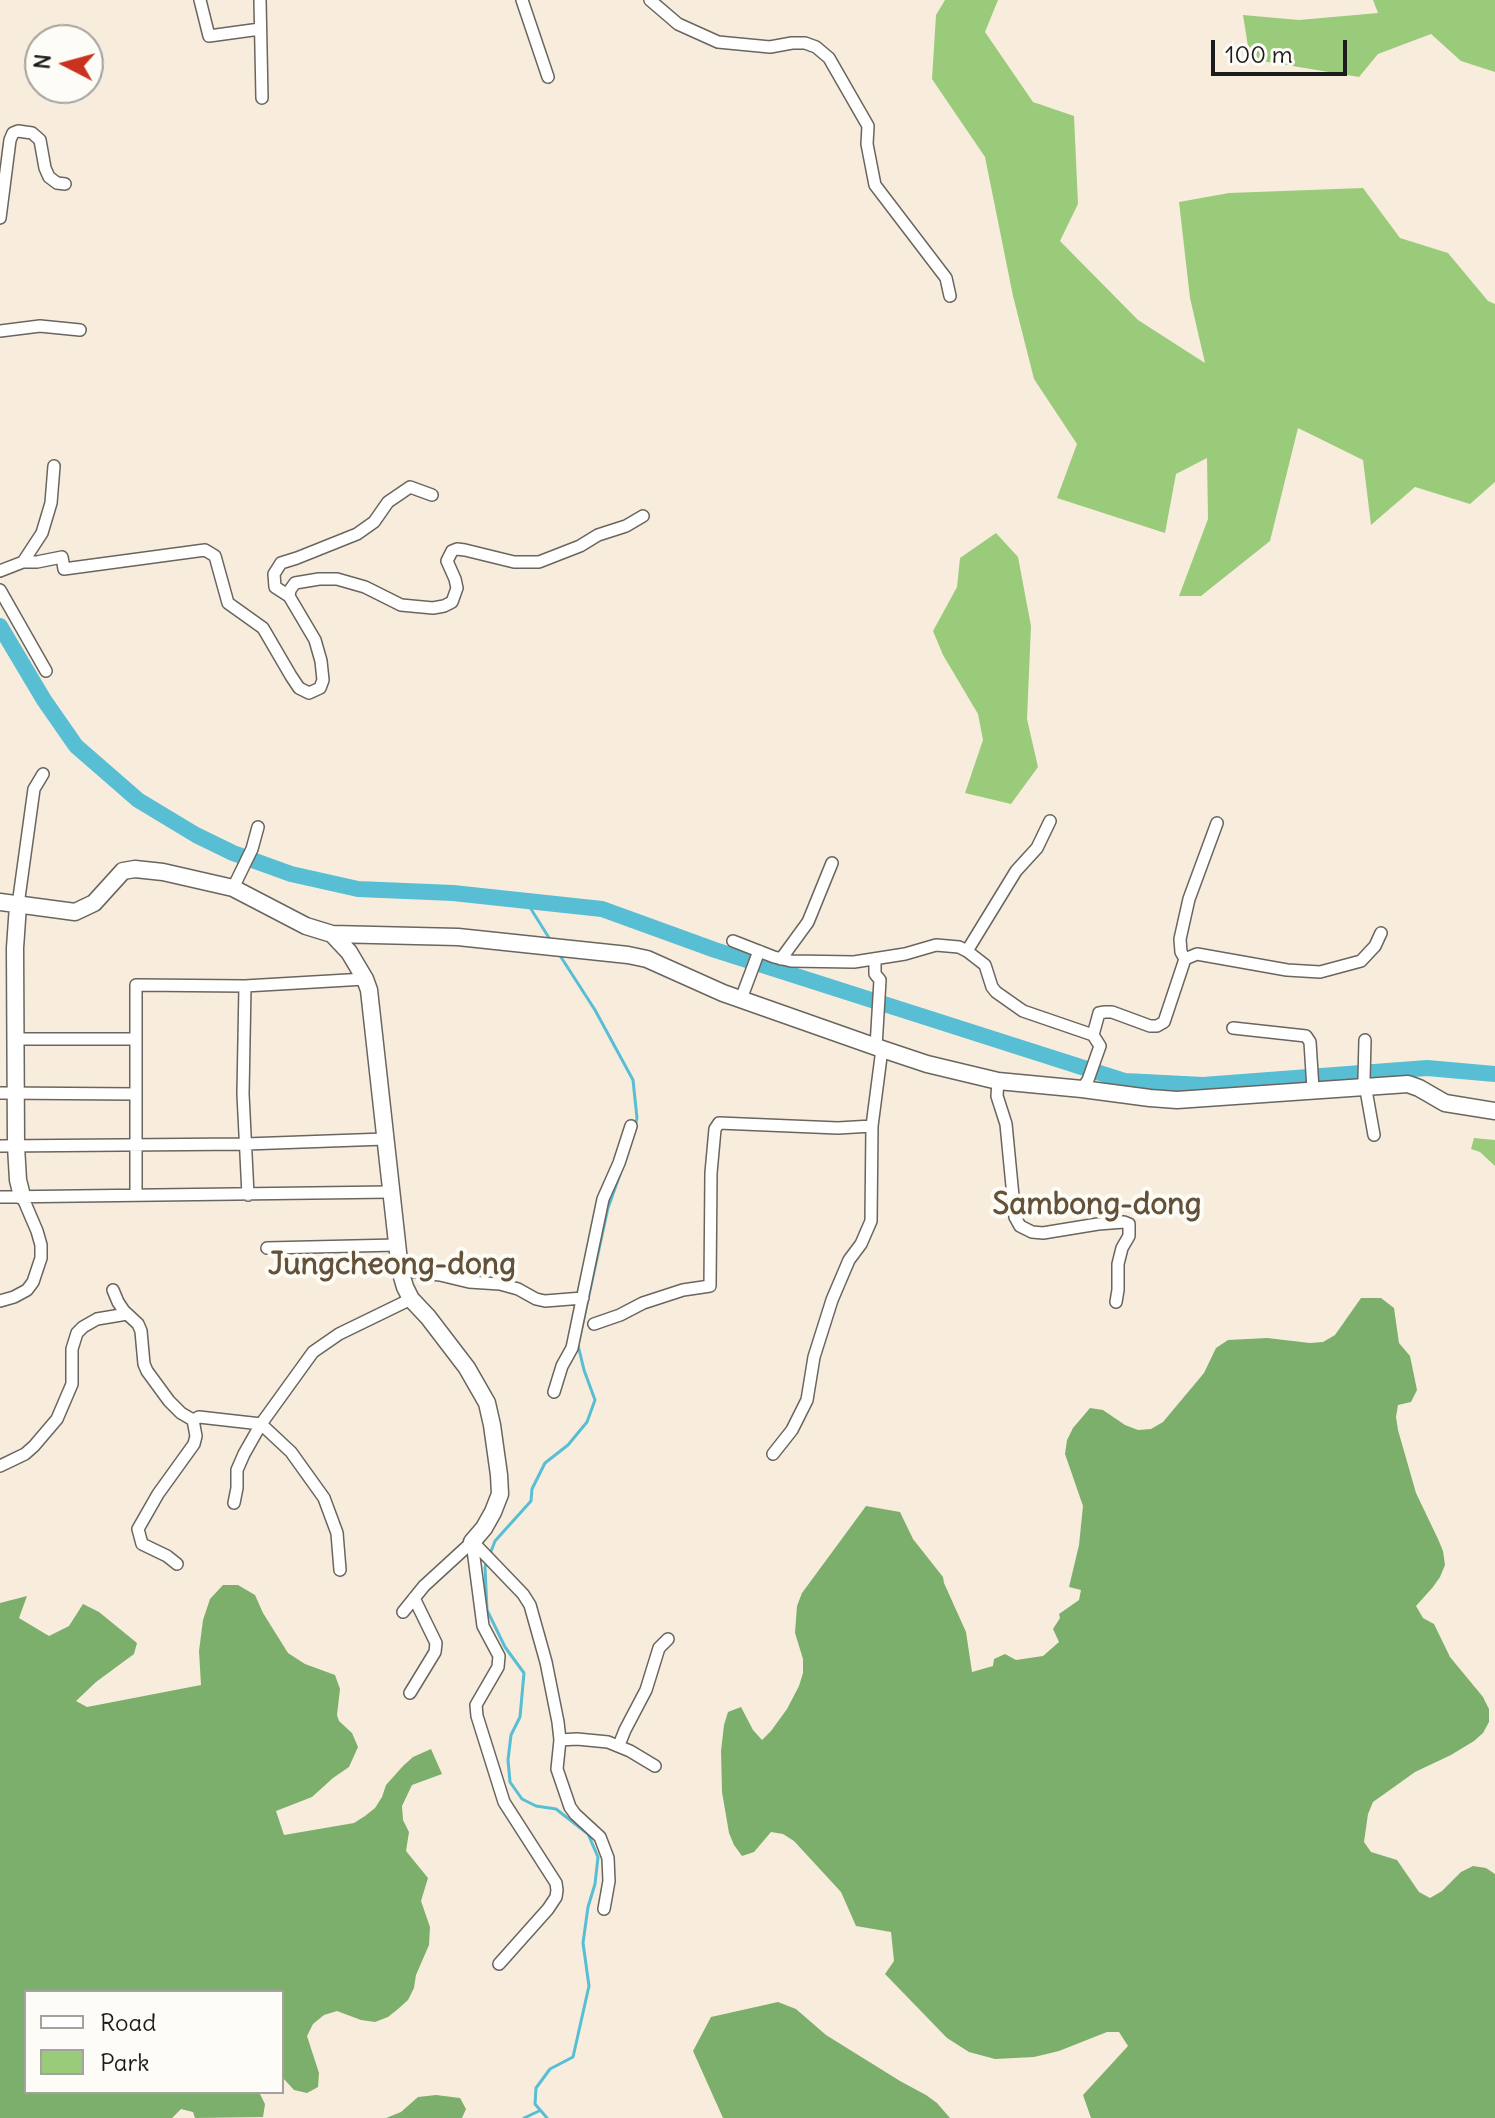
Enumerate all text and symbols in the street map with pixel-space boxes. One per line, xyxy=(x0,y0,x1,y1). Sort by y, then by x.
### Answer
north arrow xyxy=(24,24,104,104)
scale bar xyxy=(1215,24,1351,74)
text: 100 m xyxy=(1225,39,1293,69)
text: N xyxy=(27,53,57,71)
district label: Sambong-dong xyxy=(993,1187,1201,1223)
district label: Jungcheong-dong xyxy=(268,1247,516,1283)
legend xyxy=(24,1990,284,2094)
text: Road xyxy=(100,2007,156,2037)
text: Park xyxy=(100,2047,150,2077)

